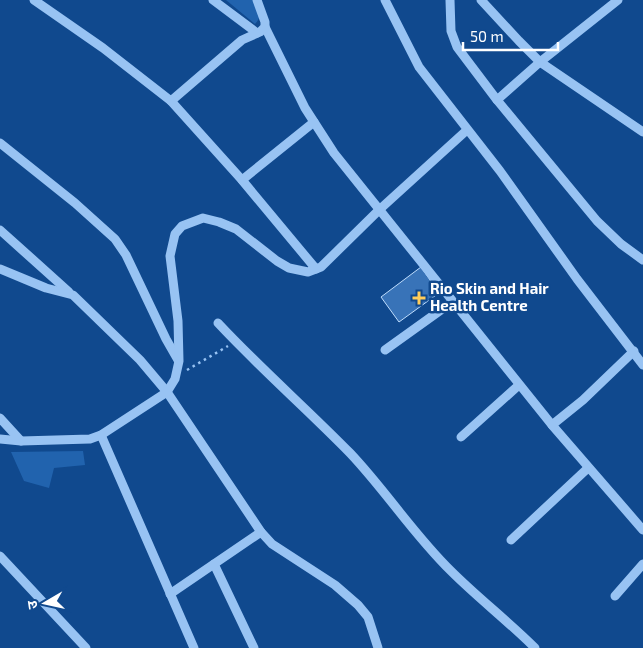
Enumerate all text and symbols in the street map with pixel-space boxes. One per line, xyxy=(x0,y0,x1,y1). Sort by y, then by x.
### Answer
scale bar xyxy=(463,20,558,52)
text: 50 m xyxy=(470,27,504,45)
place label: Rio Skin and Hair Health Centre xyxy=(430,279,549,314)
marker: Rio Skin and Hair Health Centre xyxy=(412,291,426,305)
north arrow xyxy=(20,578,70,628)
text: उ xyxy=(23,599,41,610)

